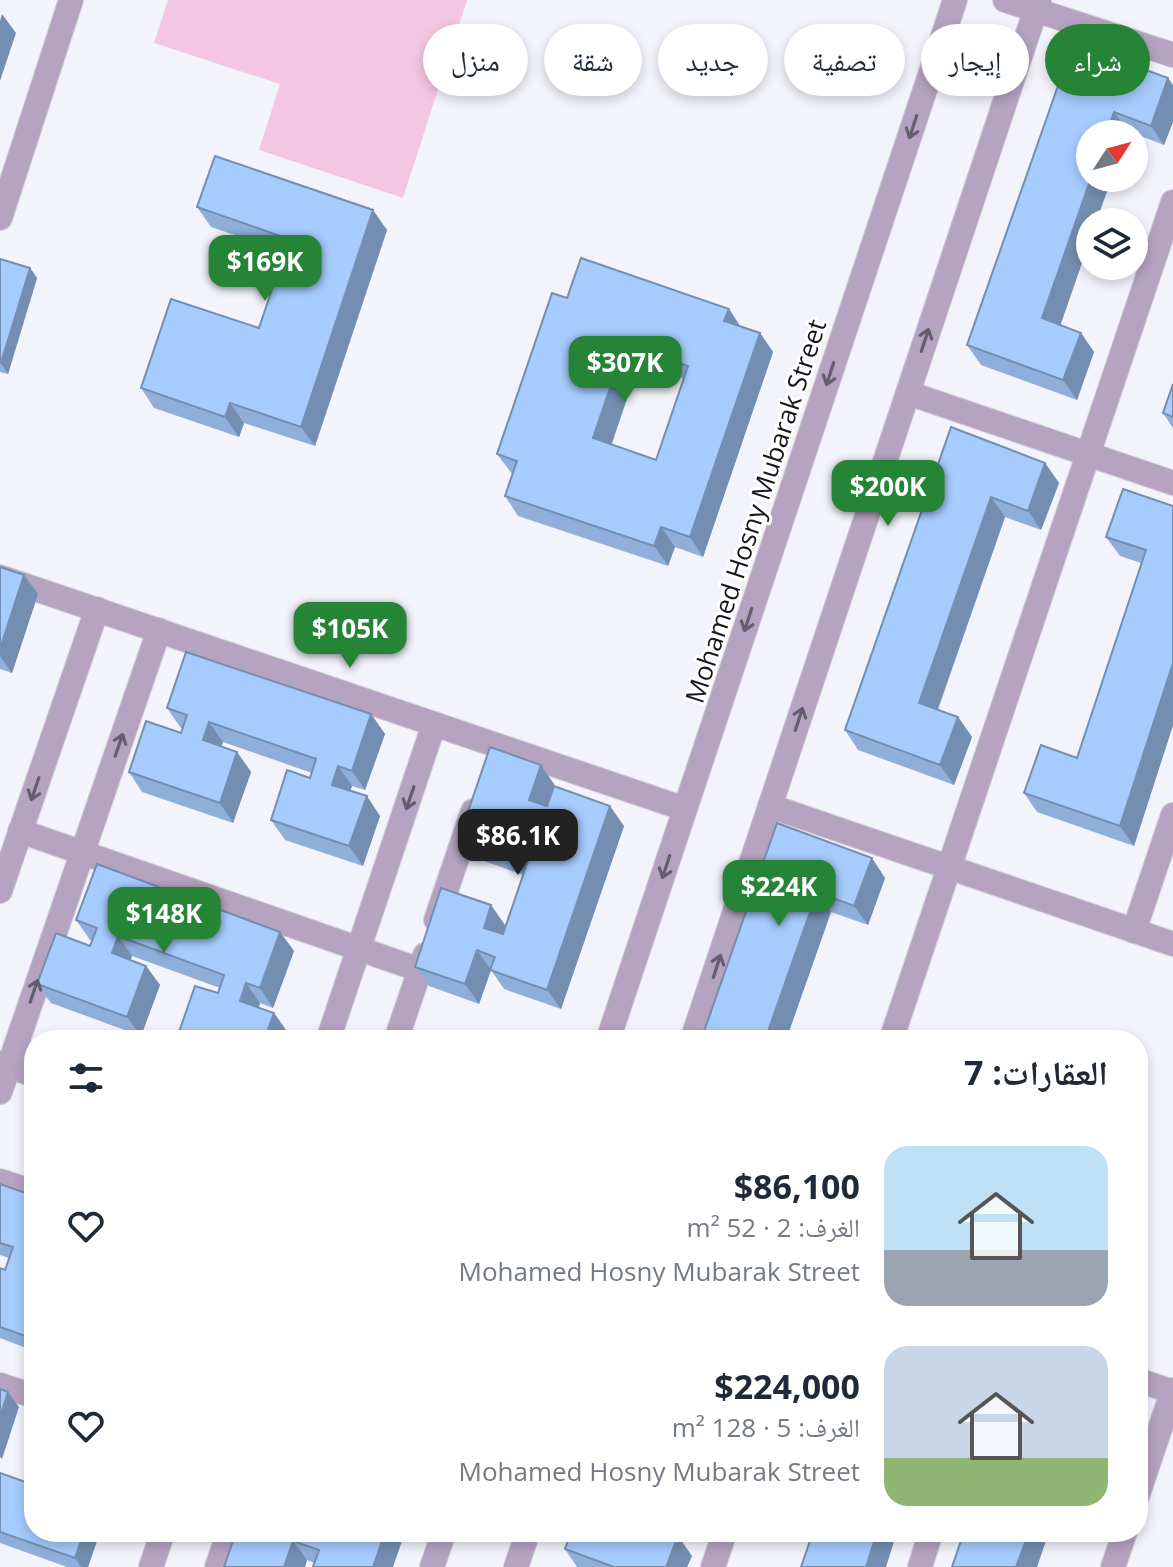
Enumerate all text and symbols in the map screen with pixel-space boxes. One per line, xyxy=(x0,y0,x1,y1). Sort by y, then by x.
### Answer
chip: منزل xyxy=(423,24,528,96)
chip: شقة xyxy=(544,24,642,96)
chip: جديد xyxy=(658,24,768,96)
chip: تصفية xyxy=(784,24,905,96)
chip: إيجار xyxy=(921,24,1029,96)
chip: شراء xyxy=(1045,24,1150,96)
one-way arrow xyxy=(904,114,919,139)
north arrow xyxy=(1076,120,1148,192)
map controls xyxy=(1076,120,1148,280)
button: layers xyxy=(1076,208,1148,280)
pin: $169K xyxy=(209,235,321,303)
text: $169K xyxy=(227,243,303,279)
street label: Mohamed Hosny Mubarak Street xyxy=(676,315,834,707)
one-way arrow xyxy=(919,328,934,353)
pin: $307K xyxy=(569,336,681,404)
text: $307K xyxy=(587,344,663,380)
one-way arrow xyxy=(822,361,837,386)
pin: $200K xyxy=(832,460,944,528)
text: $200K xyxy=(850,468,926,504)
pin: $105K xyxy=(294,602,406,670)
one-way arrow xyxy=(739,608,754,633)
text: $105K xyxy=(312,610,388,646)
one-way arrow xyxy=(793,707,808,732)
one-way arrow xyxy=(113,734,127,758)
one-way arrow xyxy=(27,776,42,801)
one-way arrow xyxy=(401,785,416,810)
pin: $86.1K xyxy=(453,809,583,877)
text: $86.1K xyxy=(476,817,560,853)
one-way arrow xyxy=(657,854,672,879)
pin: $224K xyxy=(723,860,835,928)
text: $224K xyxy=(741,868,817,904)
pin: $148K xyxy=(108,887,220,955)
text: $148K xyxy=(126,895,202,931)
one-way arrow xyxy=(710,954,725,979)
one-way arrow xyxy=(28,979,43,1004)
text: العقارات: 7 xyxy=(964,1049,1108,1095)
icon: filters xyxy=(64,1056,108,1100)
text: $86,100 xyxy=(734,1163,860,1209)
icon: home xyxy=(948,1178,1044,1274)
icon: heart xyxy=(64,1204,108,1248)
text: الغرف: 2 · 52 m² xyxy=(687,1209,860,1245)
text: Mohamed Hosny Mubarak Street xyxy=(459,1253,860,1289)
text: $224,000 xyxy=(714,1363,860,1409)
icon: home xyxy=(948,1378,1044,1474)
icon: heart xyxy=(64,1404,108,1448)
text: الغرف: 5 · 128 m² xyxy=(672,1409,860,1445)
text: Mohamed Hosny Mubarak Street xyxy=(459,1453,860,1489)

